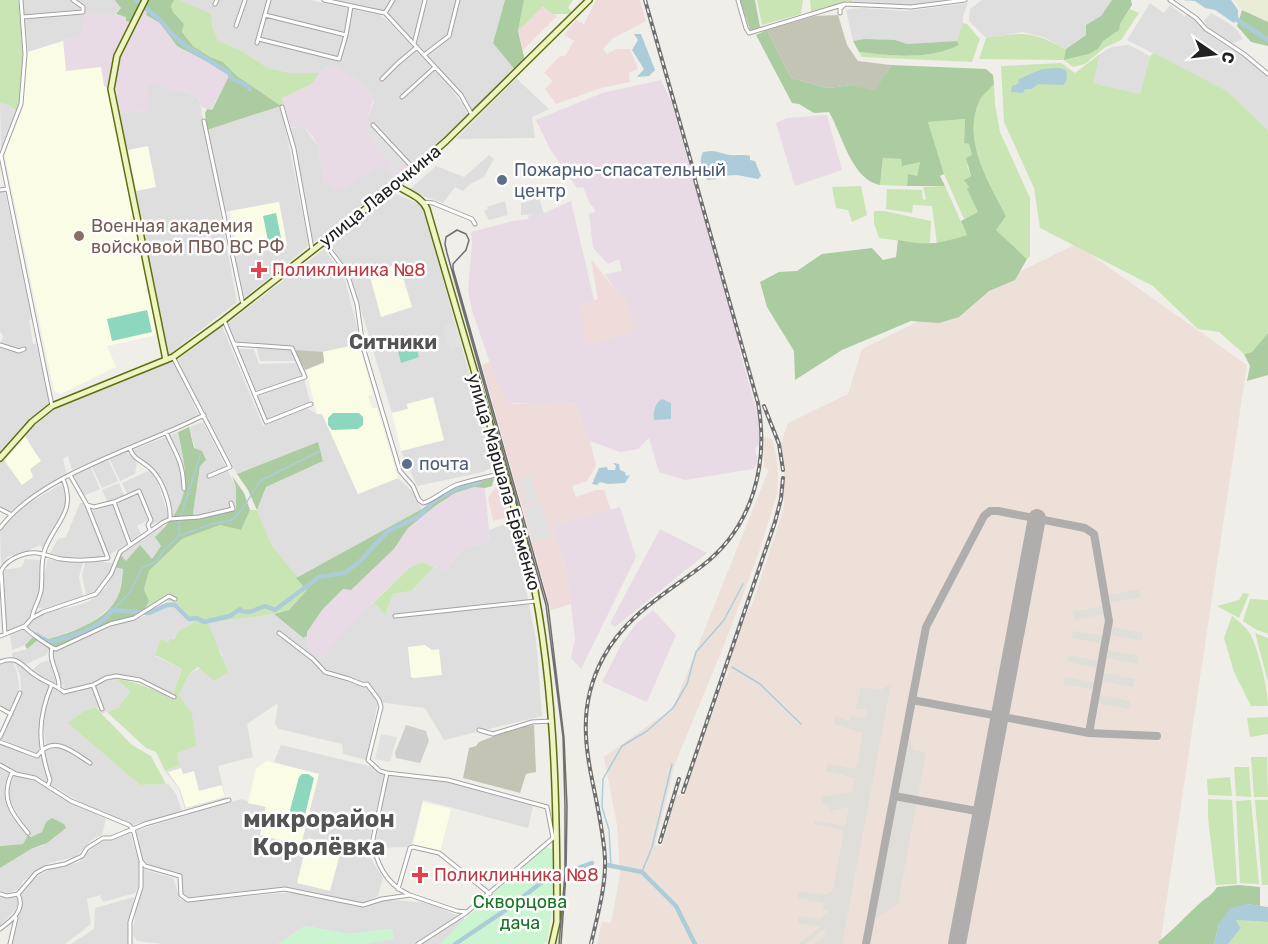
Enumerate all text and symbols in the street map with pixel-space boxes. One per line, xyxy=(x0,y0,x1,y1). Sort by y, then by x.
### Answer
north arrow xyxy=(1184,24,1244,84)
text: С xyxy=(1217,50,1239,65)
street label: улица Лавочкина xyxy=(315,140,445,252)
place label: Пожарно-спасательный центр xyxy=(514,159,726,202)
marker: Пожарно-спасательный центр xyxy=(495,173,509,187)
place label: Военная академия войсковой ПВО ВС РФ xyxy=(91,215,285,258)
marker: Военная академия войсковой ПВО ВС РФ xyxy=(72,229,86,243)
place label: Поликлиника №8 xyxy=(272,259,426,281)
marker: Поликлиника №8 xyxy=(250,261,268,279)
district label: Ситники xyxy=(349,330,437,354)
street label: улица Маршала Ерёменко xyxy=(462,371,546,593)
place label: почта xyxy=(419,453,469,475)
marker: почта xyxy=(400,457,414,471)
district label: микрорайон Королёвка xyxy=(243,805,395,861)
place label: Поликлинника №8 xyxy=(434,864,599,886)
marker: Поликлинника №8 xyxy=(411,866,429,884)
park label: Скворцова дача xyxy=(473,891,567,934)

